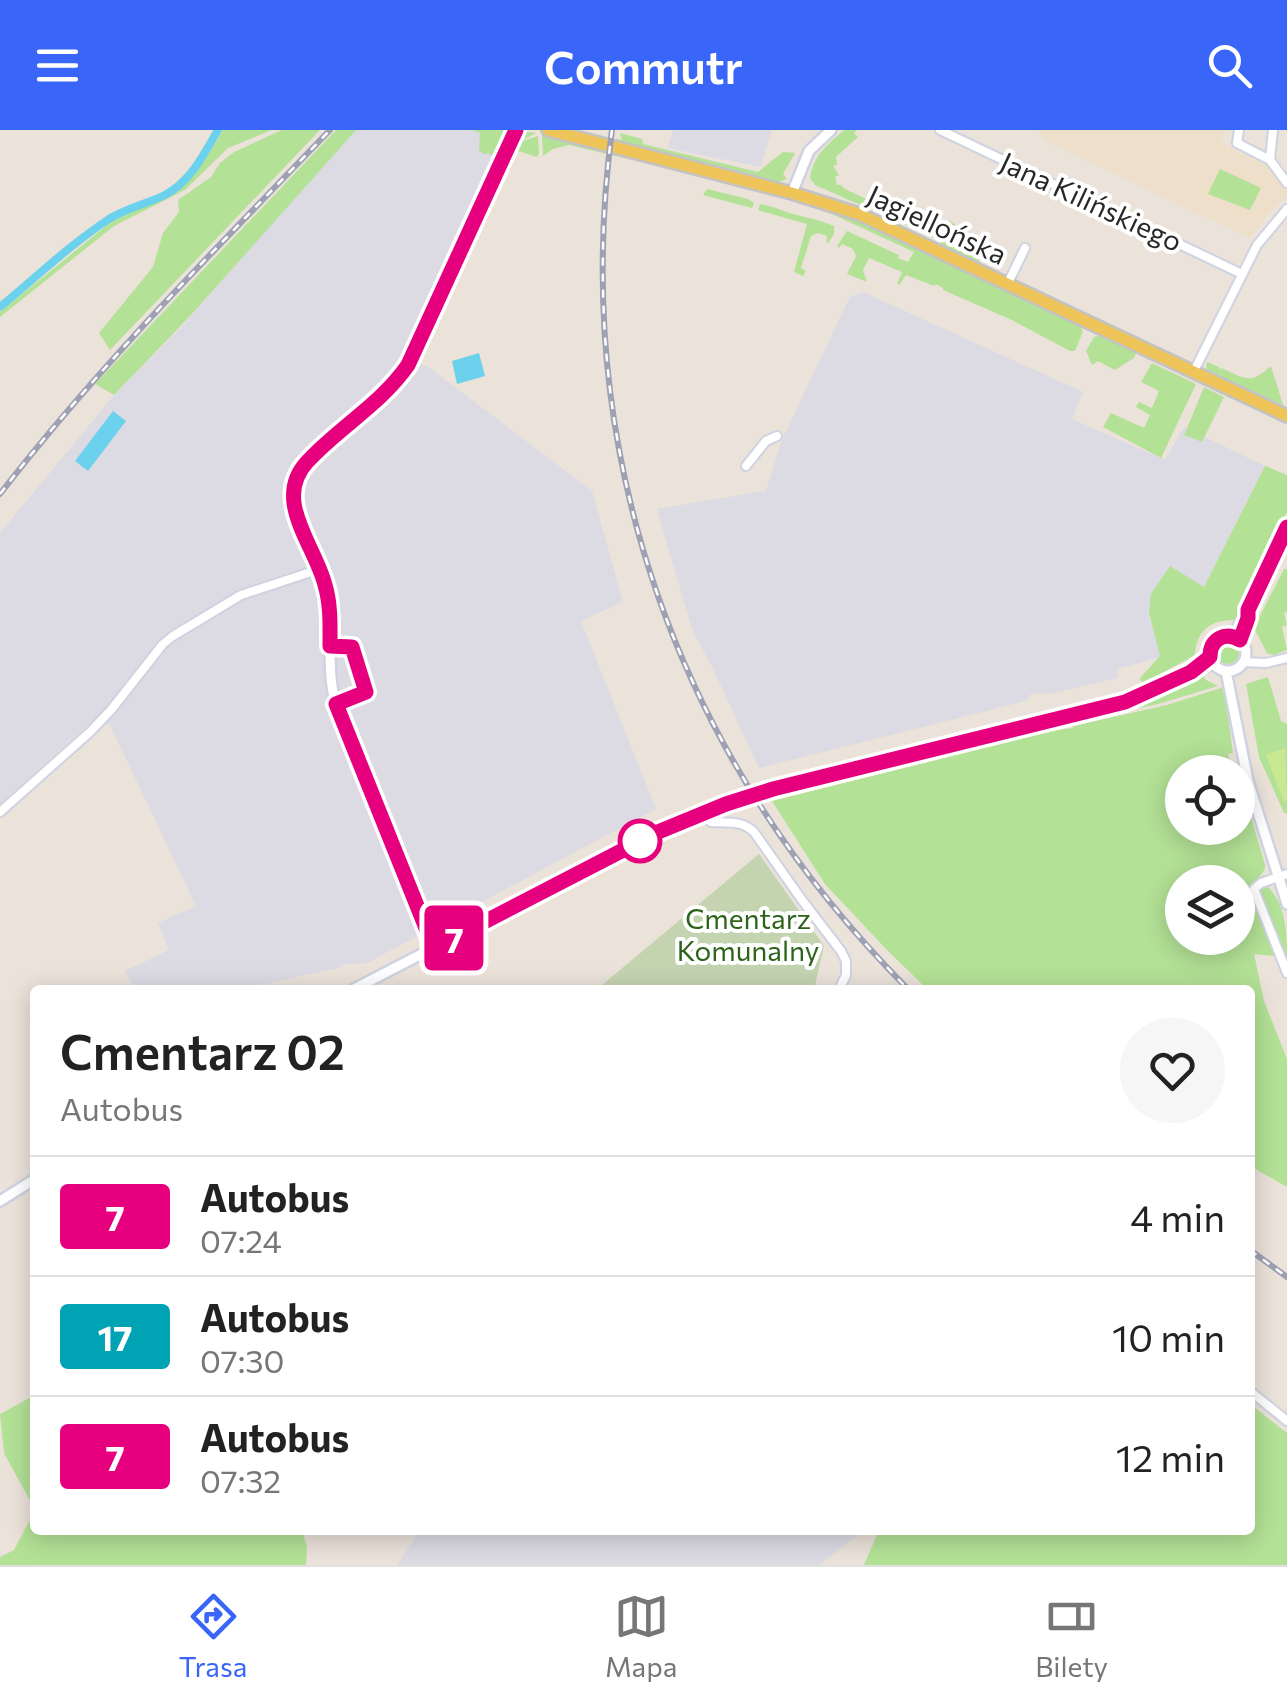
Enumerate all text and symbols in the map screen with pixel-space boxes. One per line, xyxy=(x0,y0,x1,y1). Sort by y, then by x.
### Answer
icon: menu xyxy=(30,38,85,93)
text: Commutr xyxy=(544,38,743,93)
icon: search xyxy=(1202,38,1257,93)
street label: Jana Kilińskiego xyxy=(995,144,1188,258)
street label: Jagiellońska xyxy=(862,177,1012,271)
map controls xyxy=(1165,755,1255,955)
button: locate xyxy=(1165,755,1255,845)
unlabelled marker xyxy=(619,820,661,862)
button: layers xyxy=(1165,865,1255,955)
park label: Cmentarz Komunalny xyxy=(677,901,819,967)
line badge: 7 xyxy=(422,906,486,970)
text: 7 xyxy=(444,917,464,960)
button: heart xyxy=(1120,1018,1225,1123)
text: Cmentarz 02 xyxy=(60,1021,345,1080)
text: Autobus xyxy=(60,1088,183,1128)
text: Autobus xyxy=(200,1173,349,1220)
text: 4 min xyxy=(1130,1193,1225,1240)
text: 7 xyxy=(105,1195,125,1238)
text: 07:24 xyxy=(200,1220,282,1260)
text: Autobus xyxy=(200,1293,349,1340)
text: 10 min xyxy=(1112,1313,1225,1360)
text: 17 xyxy=(97,1315,133,1358)
text: 07:30 xyxy=(200,1340,284,1380)
text: Autobus xyxy=(200,1413,349,1460)
text: 12 min xyxy=(1116,1433,1225,1480)
text: 7 xyxy=(105,1435,125,1478)
text: 07:32 xyxy=(200,1460,281,1500)
tab: Trasa xyxy=(179,1589,247,1683)
tab: Mapa xyxy=(605,1589,677,1683)
tab: Bilety xyxy=(1035,1589,1108,1683)

